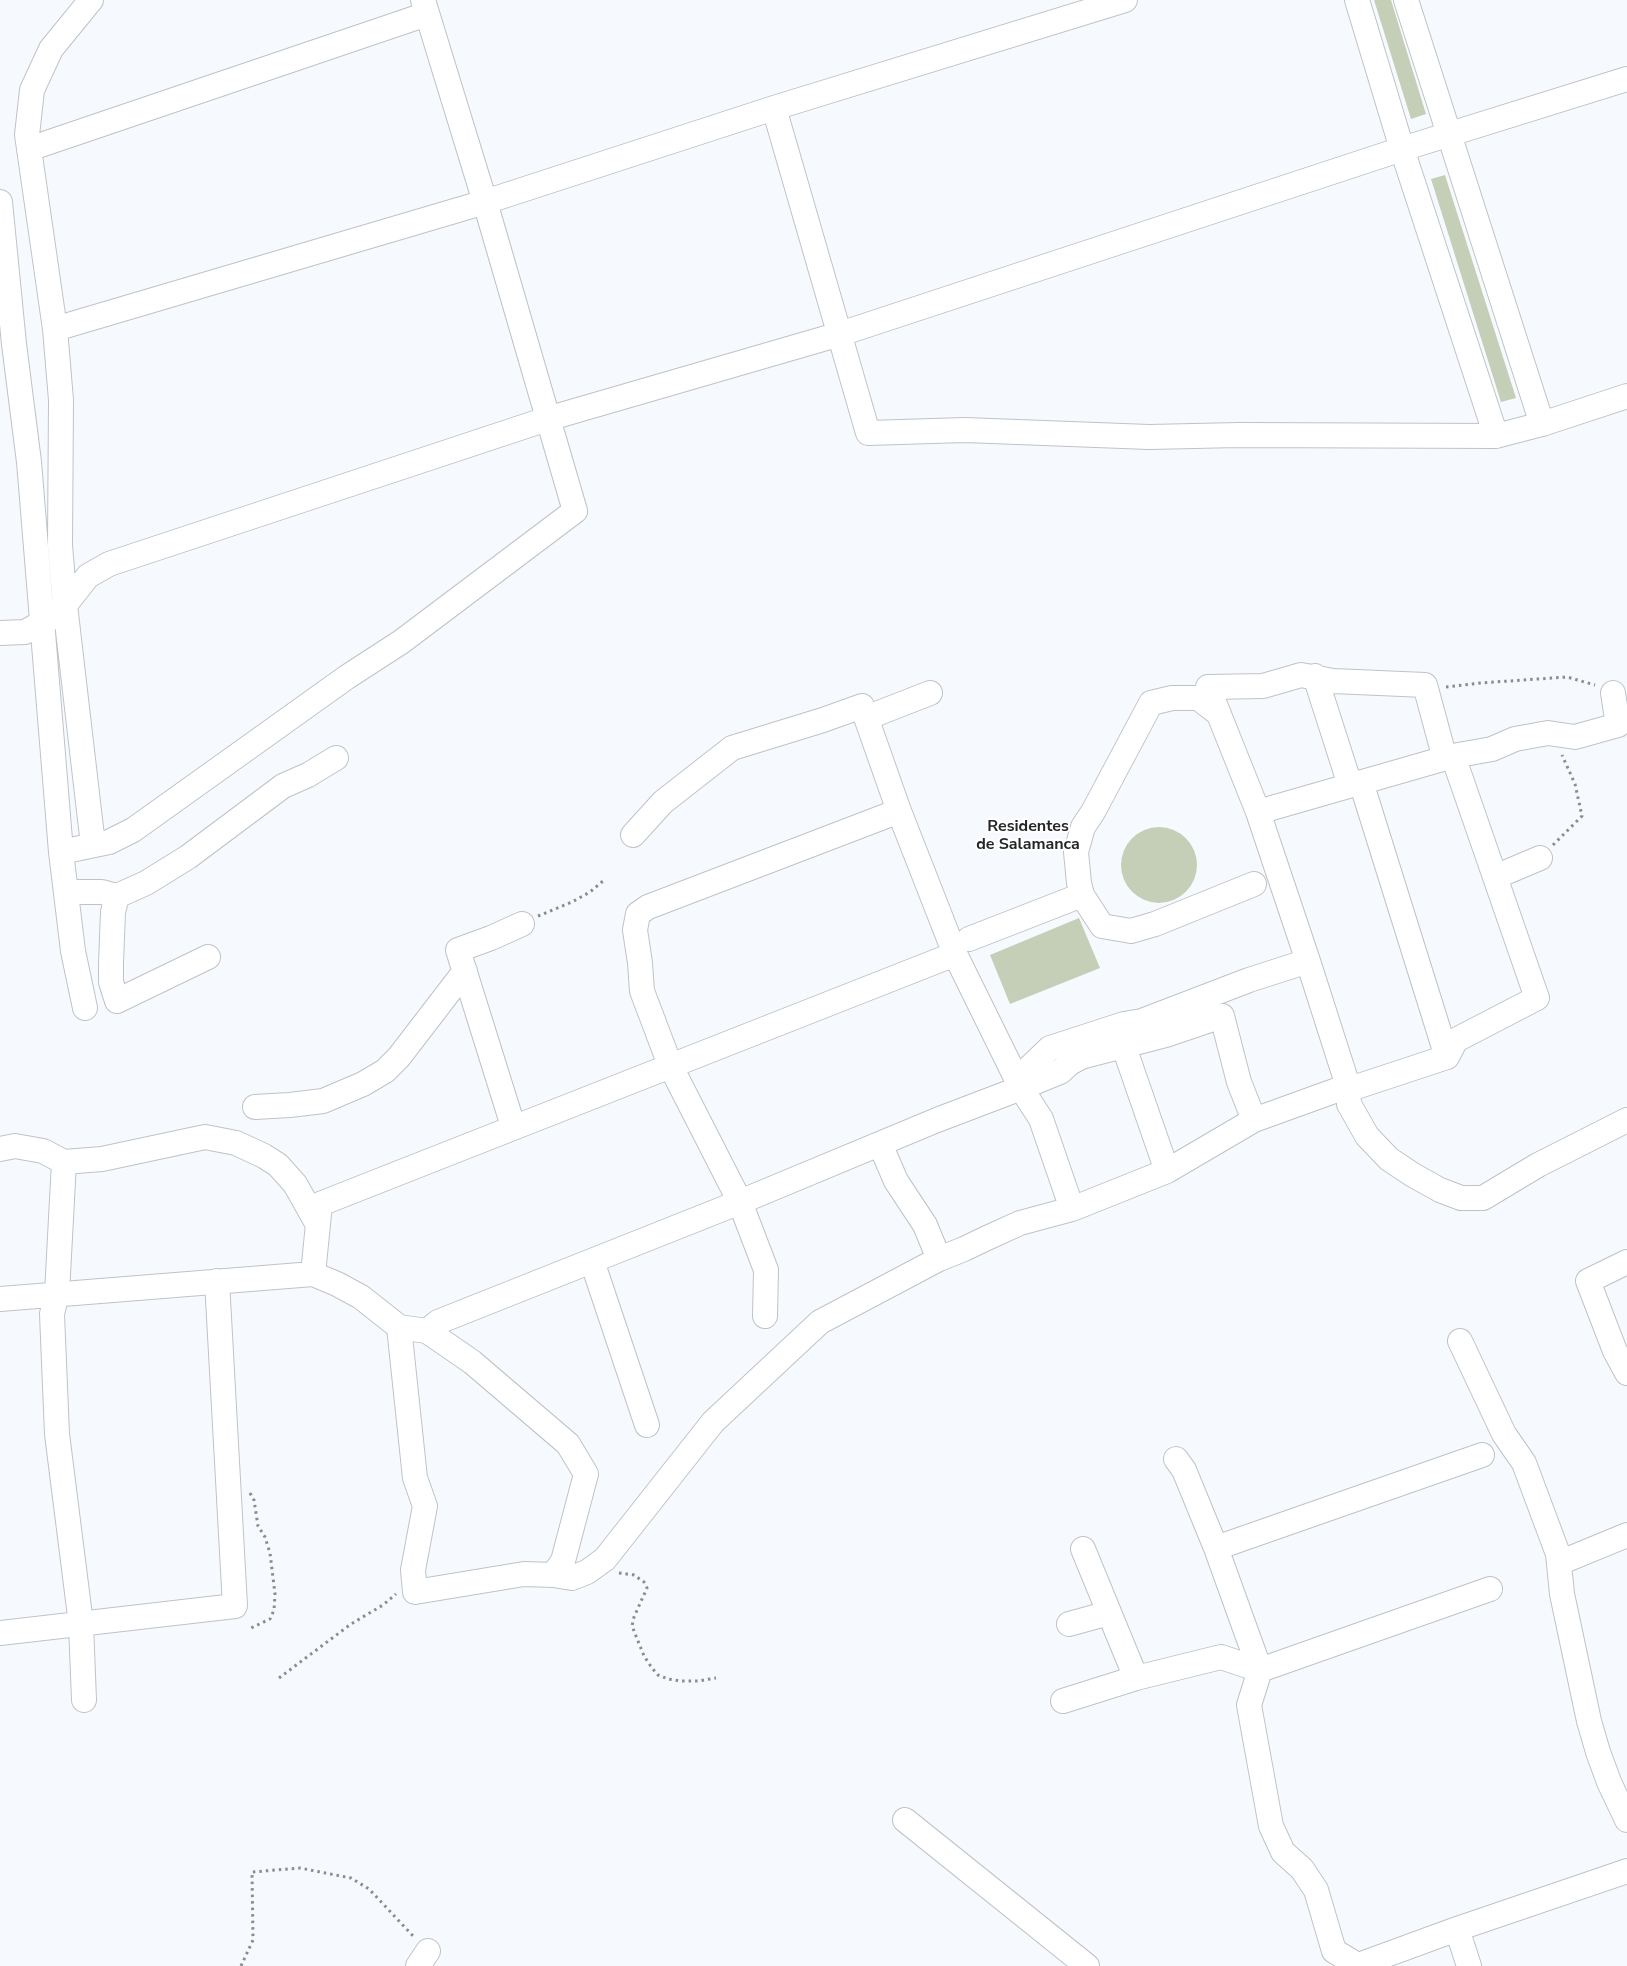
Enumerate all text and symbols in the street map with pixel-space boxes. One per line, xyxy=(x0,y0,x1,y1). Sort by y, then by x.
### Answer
district label: Residentes de Salamanca xyxy=(976,817,1080,855)

